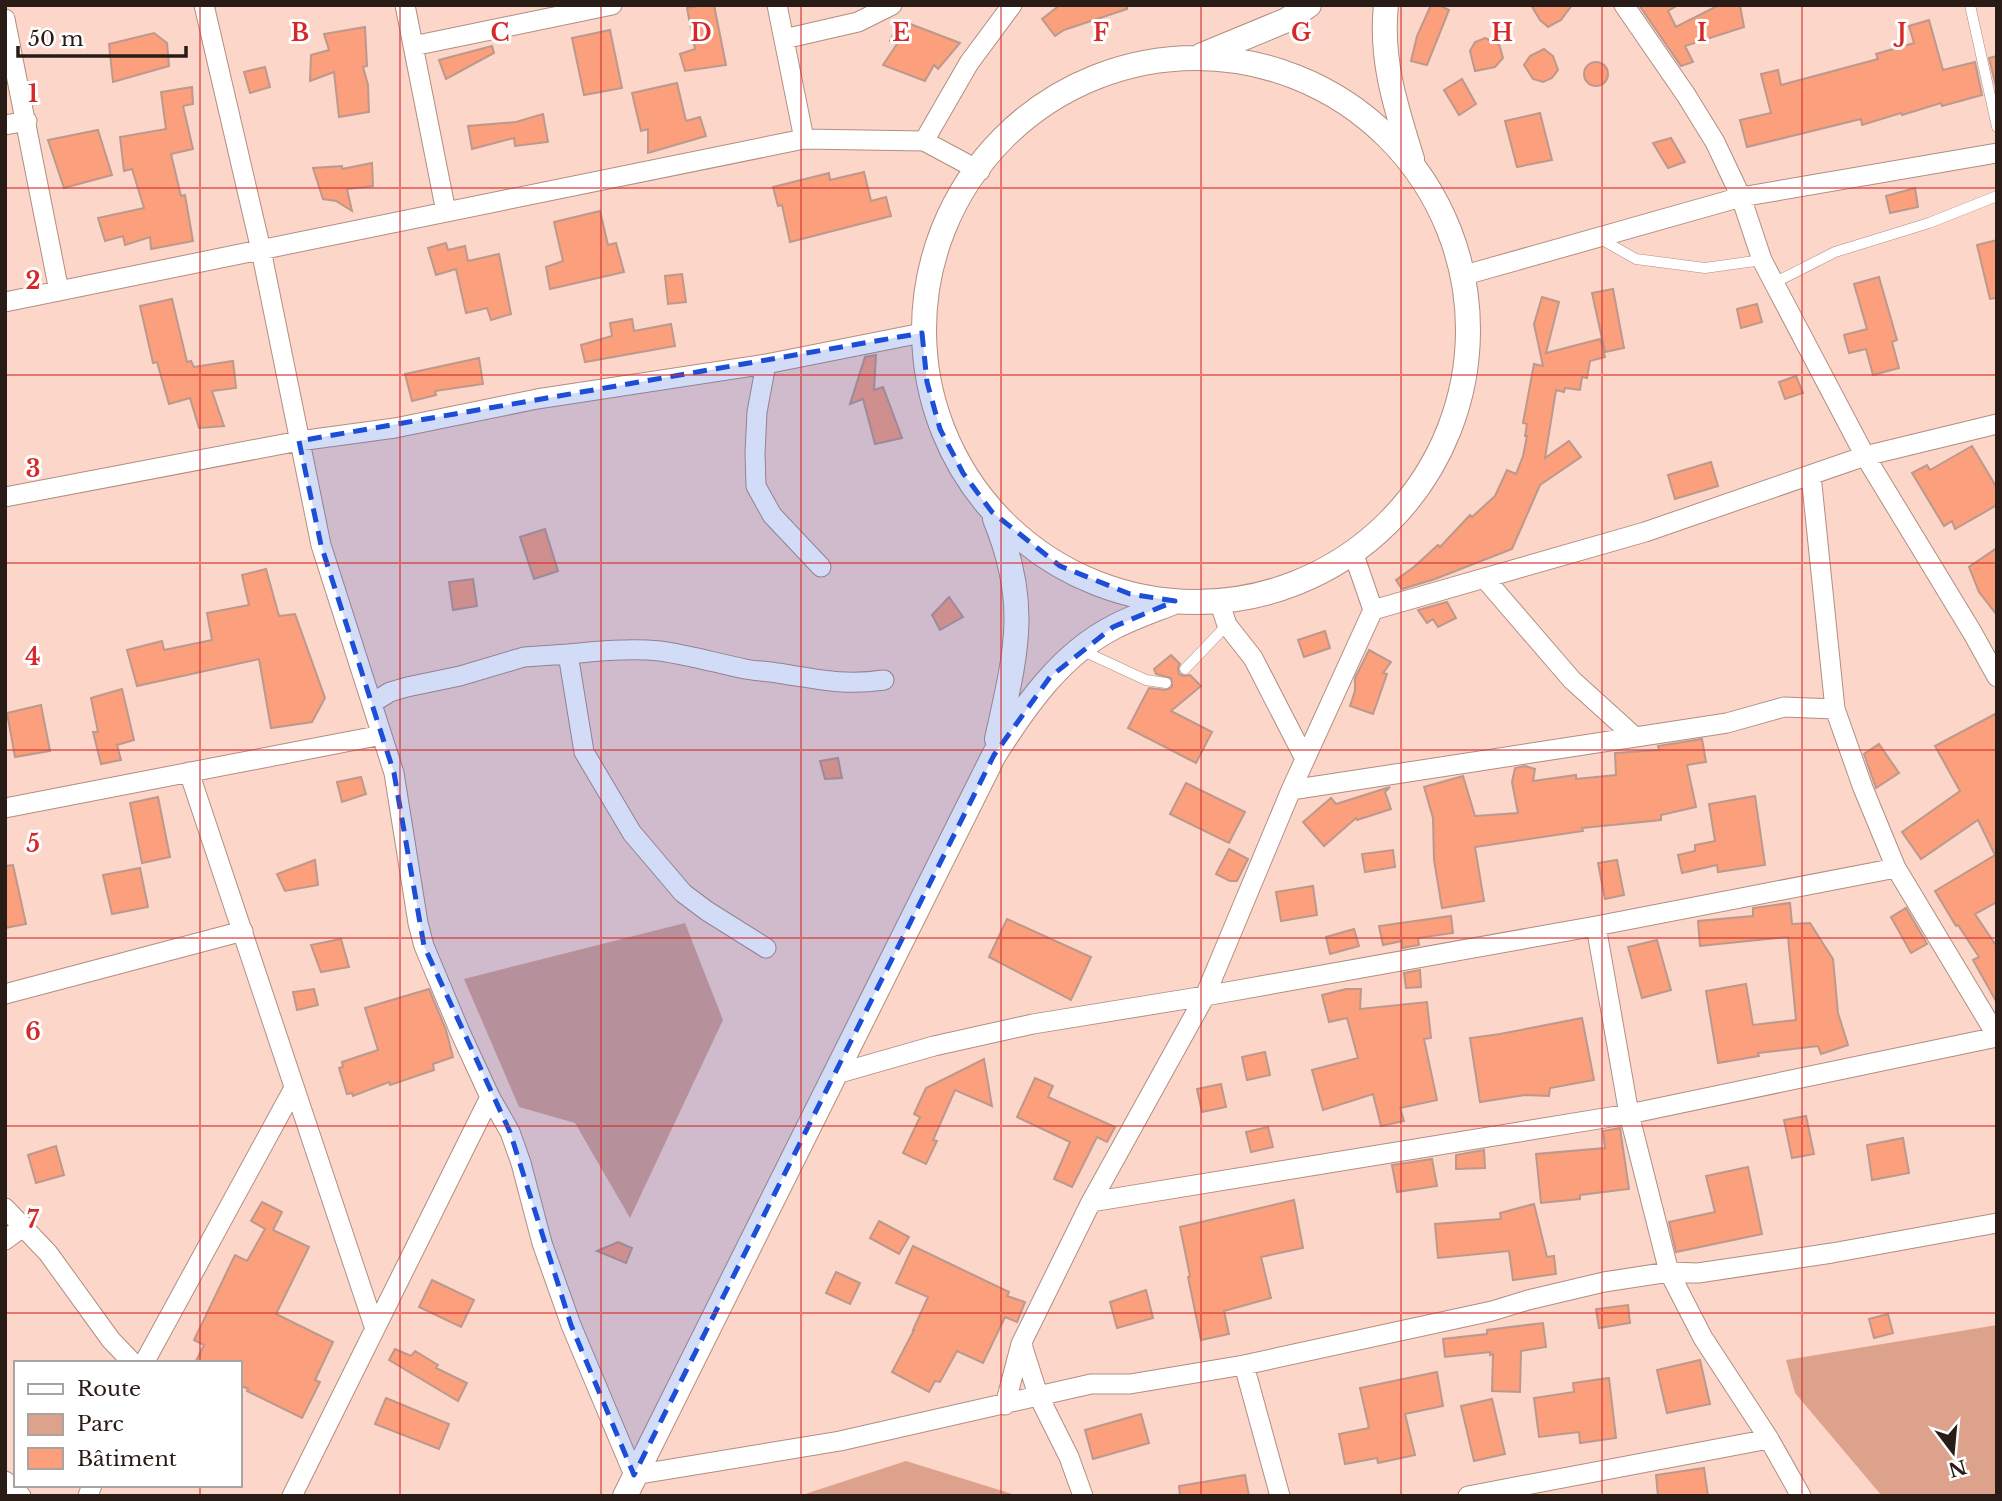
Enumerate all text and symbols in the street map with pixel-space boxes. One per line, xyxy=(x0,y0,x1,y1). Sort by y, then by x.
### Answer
scale bar xyxy=(18,14,186,58)
text: B xyxy=(291,19,309,47)
text: C xyxy=(491,19,509,47)
text: D xyxy=(690,19,712,47)
text: E xyxy=(892,19,910,47)
text: F xyxy=(1093,19,1109,47)
text: G xyxy=(1291,19,1311,47)
text: H xyxy=(1491,19,1513,47)
text: I xyxy=(1697,19,1707,47)
text: J xyxy=(1893,19,1907,47)
text: 50 m xyxy=(28,26,84,52)
text: 1 xyxy=(28,80,38,108)
text: 2 xyxy=(26,267,40,295)
text: 3 xyxy=(26,455,40,483)
text: 4 xyxy=(25,643,41,671)
text: 5 xyxy=(26,830,40,858)
text: 6 xyxy=(25,1018,41,1046)
text: 7 xyxy=(27,1206,40,1234)
legend xyxy=(14,1361,242,1487)
text: Route xyxy=(77,1376,141,1402)
text: Parc xyxy=(77,1411,124,1437)
north arrow xyxy=(1918,1417,1988,1487)
text: Bâtiment xyxy=(77,1446,177,1472)
text: N xyxy=(1946,1454,1969,1481)

